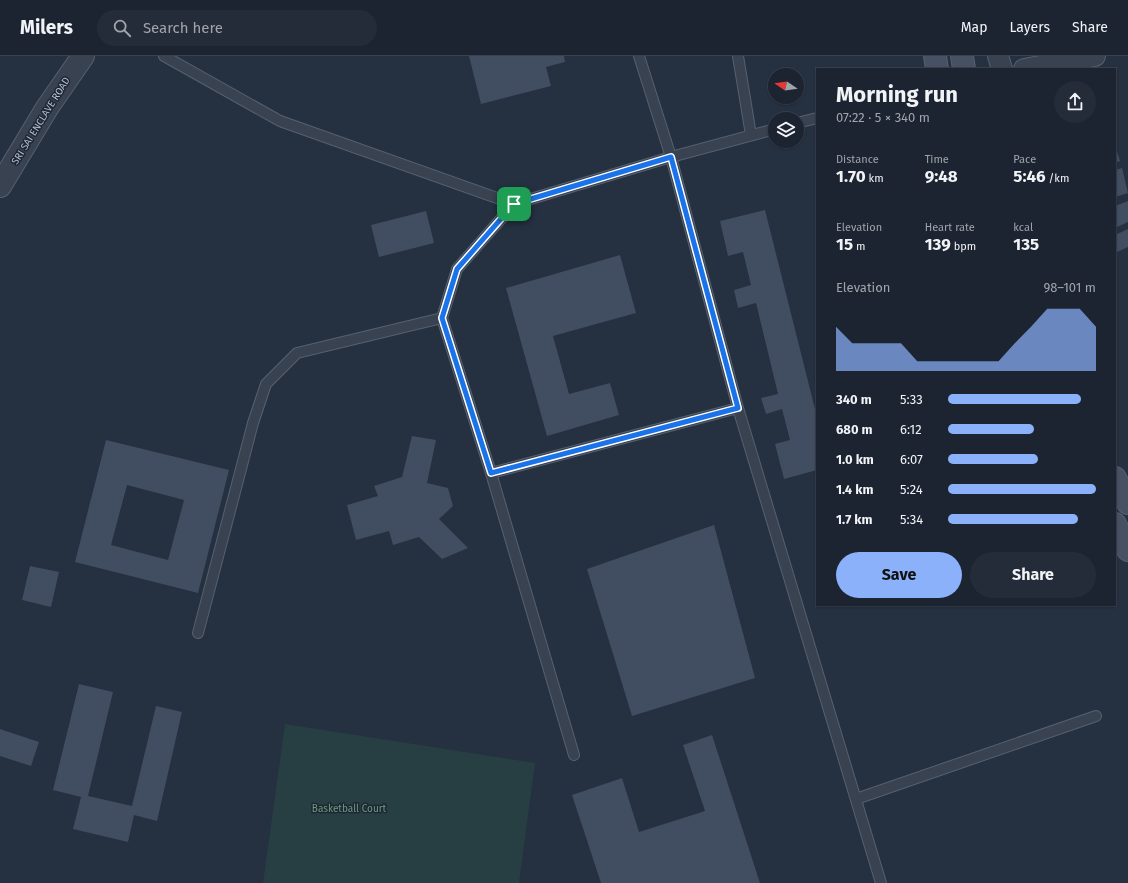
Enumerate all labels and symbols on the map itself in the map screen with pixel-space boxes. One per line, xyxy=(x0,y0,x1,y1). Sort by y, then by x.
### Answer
north arrow xyxy=(768,68,804,104)
street label: SRI SAI ENCLAVE ROAD xyxy=(9,75,73,167)
pin xyxy=(497,187,531,221)
park label: Basketball Court xyxy=(312,803,387,815)

